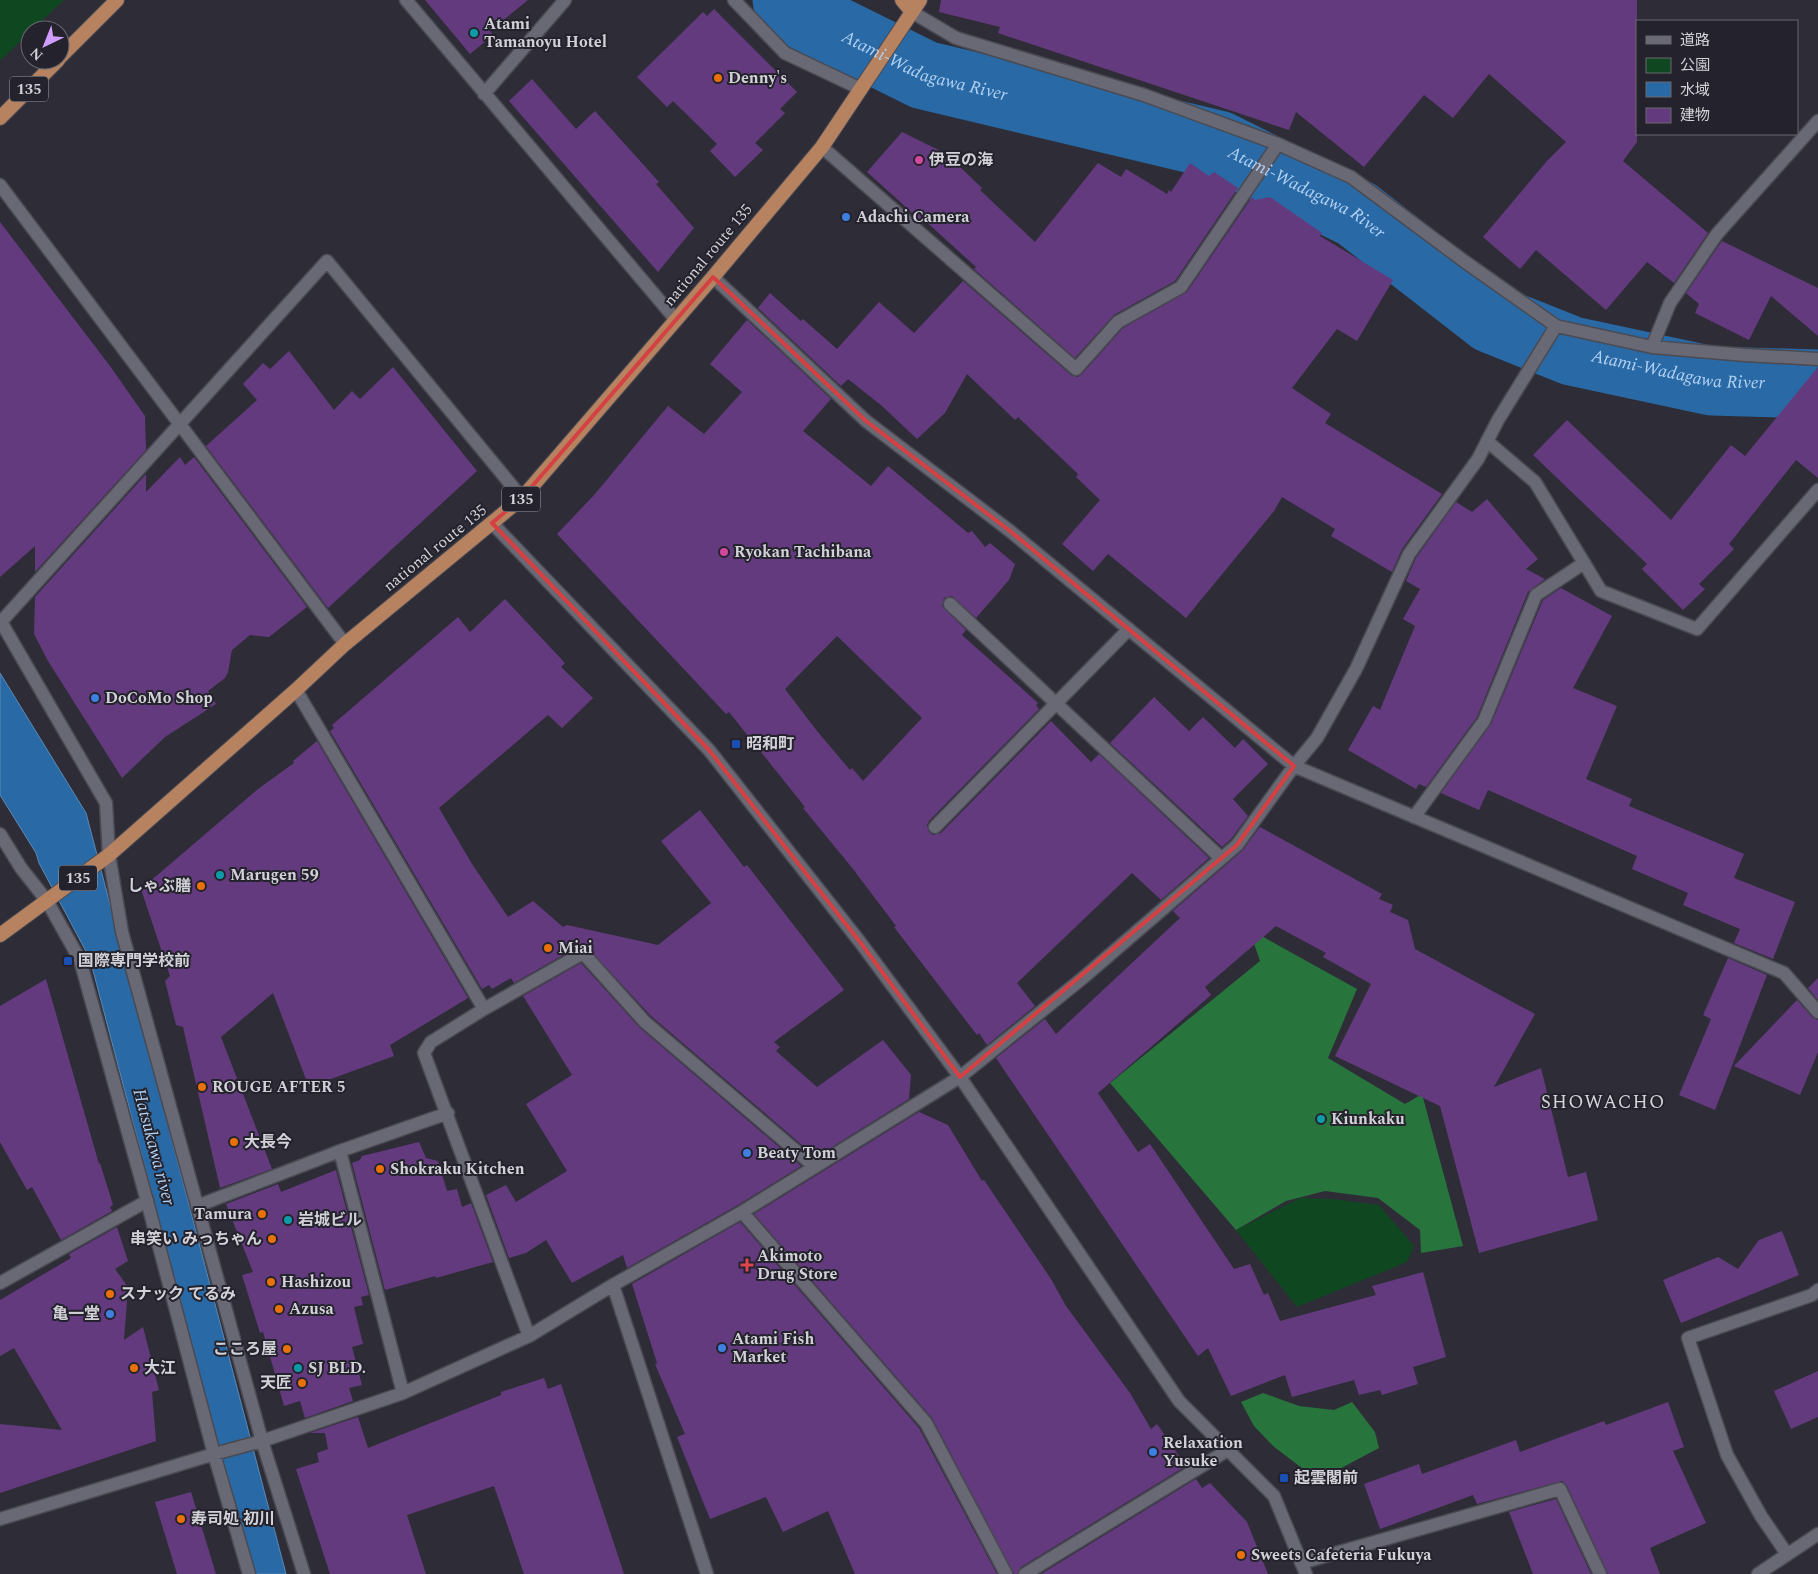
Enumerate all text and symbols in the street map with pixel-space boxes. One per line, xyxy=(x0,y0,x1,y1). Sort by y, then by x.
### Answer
place label: Atami Tamanoyu Hotel xyxy=(484,12,607,54)
north arrow xyxy=(20,20,70,70)
legend xyxy=(1636,20,1798,135)
water label: Atami-Wadagawa River xyxy=(836,22,1011,108)
marker: Atami Tamanoyu Hotel xyxy=(468,27,480,39)
text: 道路 xyxy=(1680,29,1710,52)
text: N xyxy=(25,43,48,66)
text: 公園 xyxy=(1680,54,1710,77)
place label: Denny's xyxy=(728,66,787,90)
marker: Denny's xyxy=(712,72,724,84)
road number: 135 xyxy=(10,76,48,102)
text: 水域 xyxy=(1680,79,1710,102)
text: 建物 xyxy=(1680,104,1710,127)
water label: Atami-Wadagawa River xyxy=(1223,138,1392,246)
place label: 伊豆の海 xyxy=(928,148,993,172)
marker: 伊豆の海 xyxy=(913,154,925,166)
street label: national route 135 xyxy=(658,198,758,312)
place label: Adachi Camera xyxy=(856,205,970,229)
marker: Adachi Camera xyxy=(840,211,852,223)
water label: Atami-Wadagawa River xyxy=(1588,342,1766,396)
road number: 135 xyxy=(502,486,540,512)
street label: national route 135 xyxy=(378,499,492,597)
place label: Ryokan Tachibana xyxy=(734,540,872,564)
marker: Ryokan Tachibana xyxy=(718,546,730,558)
place label: DoCoMo Shop xyxy=(105,686,213,710)
marker: DoCoMo Shop xyxy=(89,692,101,704)
place label: 昭和町 xyxy=(746,732,794,756)
marker: 昭和町 xyxy=(730,738,742,750)
place label: Marugen 59 xyxy=(230,863,319,887)
road number: 135 xyxy=(59,866,97,890)
marker: Marugen 59 xyxy=(214,869,226,881)
place label: しゃぶ膳 xyxy=(127,874,191,898)
marker: しゃぶ膳 xyxy=(195,880,207,892)
place label: Miai xyxy=(558,936,593,960)
marker: Miai xyxy=(542,942,554,954)
place label: 国際専門学校前 xyxy=(78,949,190,973)
marker: 国際専門学校前 xyxy=(62,955,74,967)
place label: ROUGE AFTER 5 xyxy=(212,1075,346,1099)
marker: ROUGE AFTER 5 xyxy=(196,1081,208,1093)
water label: Hatsukawa river xyxy=(125,1086,183,1209)
district label: SHOWACHO xyxy=(1541,1088,1665,1117)
place label: Kiunkaku xyxy=(1331,1107,1405,1131)
marker: Kiunkaku xyxy=(1315,1113,1327,1125)
place label: 大長今 xyxy=(244,1130,292,1154)
marker: 大長今 xyxy=(228,1136,240,1148)
place label: Beaty Tom xyxy=(757,1141,837,1165)
marker: Beaty Tom xyxy=(741,1147,753,1159)
place label: Shokraku Kitchen xyxy=(390,1157,525,1181)
marker: Shokraku Kitchen xyxy=(374,1163,386,1175)
place label: Tamura xyxy=(194,1202,253,1226)
marker: Tamura xyxy=(256,1208,268,1220)
place label: 岩城ビル xyxy=(298,1208,362,1232)
marker: 岩城ビル xyxy=(282,1214,294,1226)
place label: 串笑い みっちゃん xyxy=(130,1227,262,1251)
marker: 串笑い みっちゃん xyxy=(266,1233,278,1245)
place label: Akimoto Drug Store xyxy=(757,1244,838,1286)
marker: Akimoto Drug Store xyxy=(741,1259,753,1271)
place label: Hashizou xyxy=(281,1270,351,1294)
marker: Hashizou xyxy=(265,1276,277,1288)
place label: スナック てるみ xyxy=(120,1282,236,1306)
marker: スナック てるみ xyxy=(104,1288,116,1300)
place label: Azusa xyxy=(289,1297,335,1321)
place label: 亀一堂 xyxy=(52,1302,100,1326)
marker: Azusa xyxy=(273,1303,285,1315)
marker: 亀一堂 xyxy=(104,1308,116,1320)
place label: Atami Fish Market xyxy=(732,1327,814,1369)
place label: こころ屋 xyxy=(213,1337,277,1361)
marker: Atami Fish Market xyxy=(716,1342,728,1354)
marker: こころ屋 xyxy=(281,1343,293,1355)
place label: 大江 xyxy=(144,1356,176,1380)
place label: SJ BLD. xyxy=(308,1356,366,1380)
marker: 大江 xyxy=(128,1362,140,1374)
marker: SJ BLD. xyxy=(292,1362,304,1374)
place label: 天匠 xyxy=(260,1371,292,1395)
marker: 天匠 xyxy=(296,1377,308,1389)
place label: Relaxation Yusuke xyxy=(1163,1431,1243,1473)
marker: Relaxation Yusuke xyxy=(1147,1446,1159,1458)
place label: 起雲閣前 xyxy=(1294,1466,1358,1490)
marker: 起雲閣前 xyxy=(1278,1472,1290,1484)
place label: 寿司処 初川 xyxy=(191,1507,275,1531)
marker: 寿司処 初川 xyxy=(175,1513,187,1525)
place label: Sweets Cafeteria Fukuya xyxy=(1251,1543,1432,1567)
marker: Sweets Cafeteria Fukuya xyxy=(1235,1549,1247,1561)

